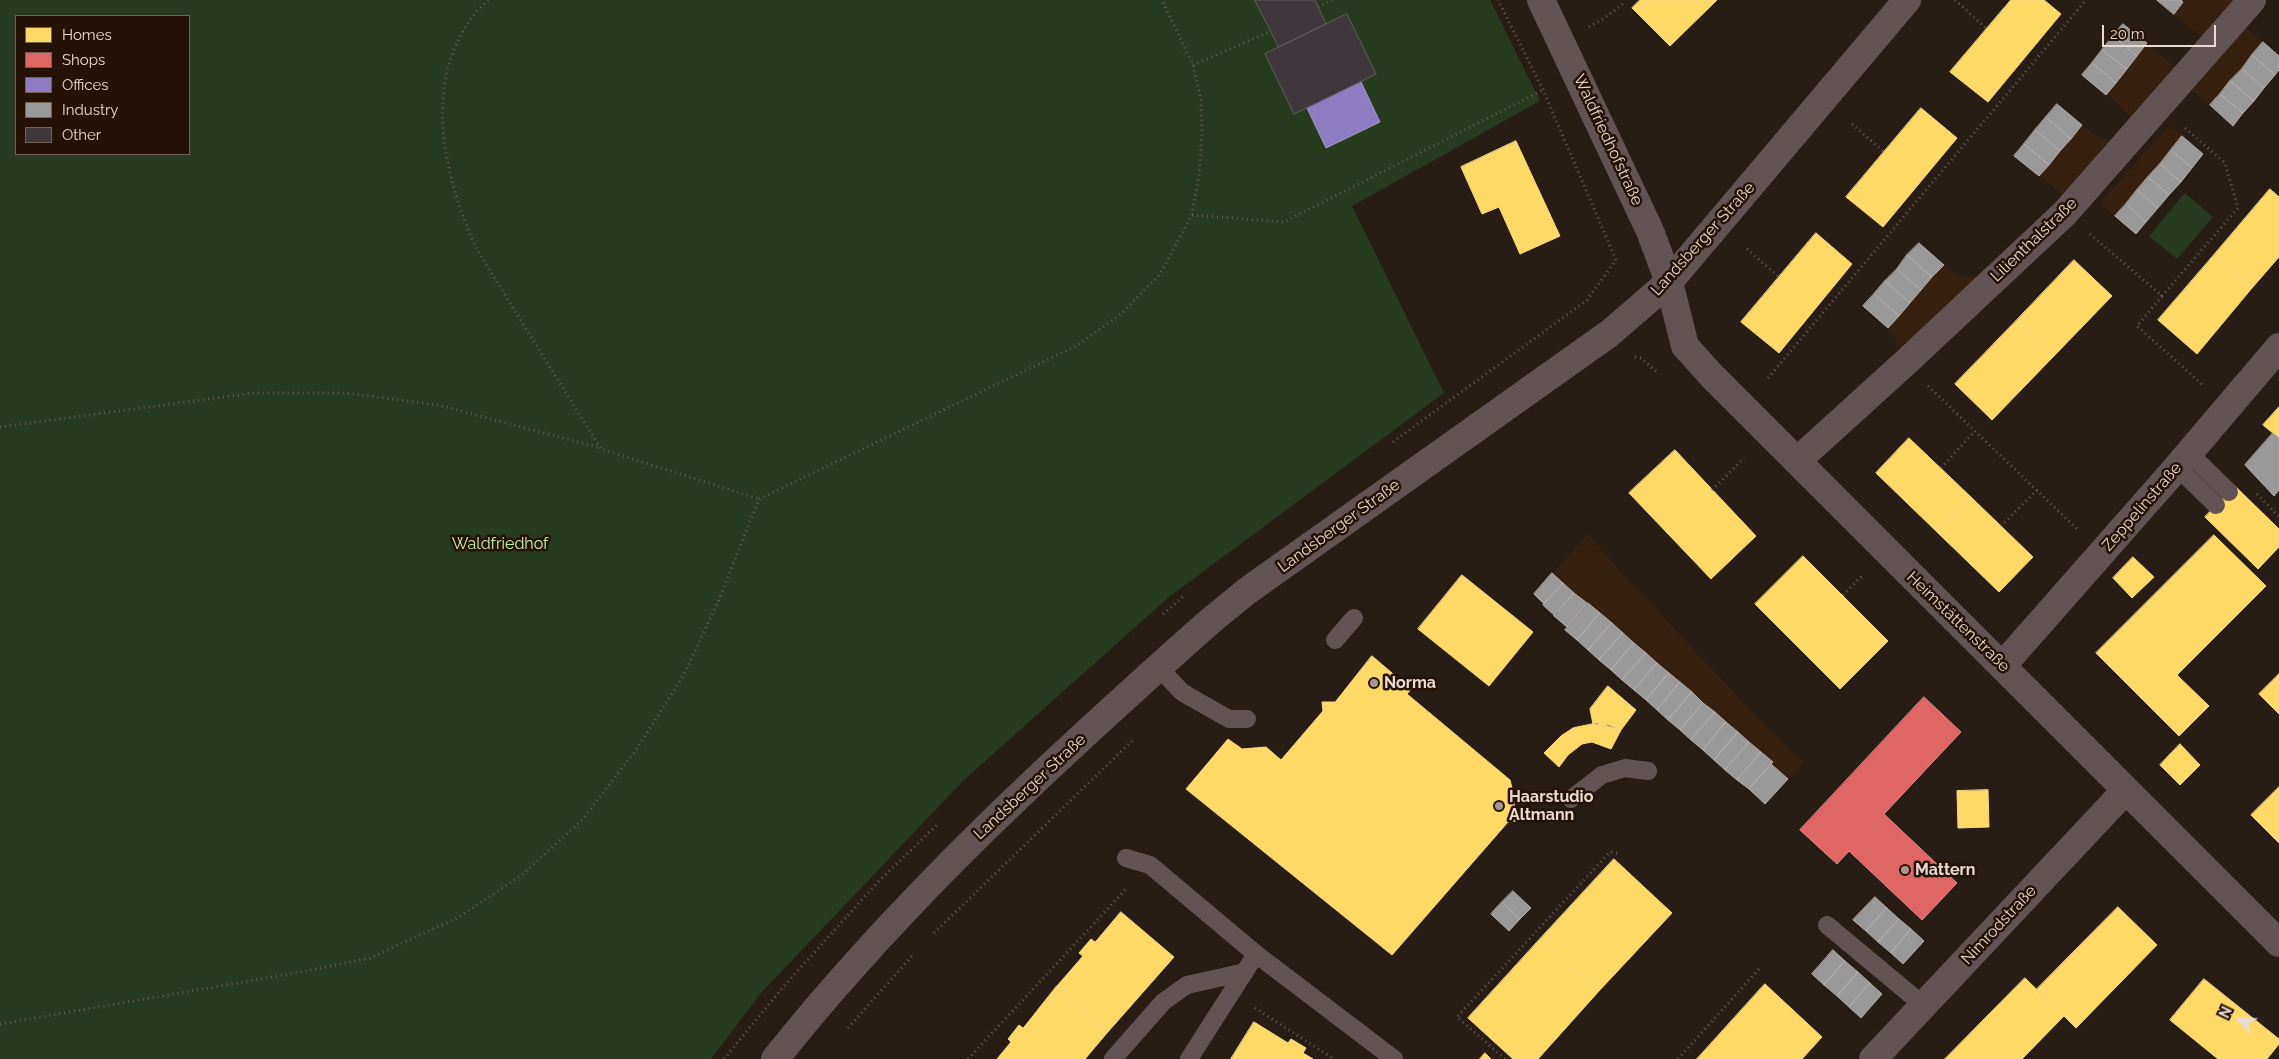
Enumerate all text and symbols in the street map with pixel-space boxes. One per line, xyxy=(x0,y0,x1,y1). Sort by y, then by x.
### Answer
legend xyxy=(15,15,190,155)
scale bar xyxy=(2104,15,2218,47)
text: 20 m xyxy=(2110,25,2145,43)
text: Homes xyxy=(62,26,112,44)
text: Shops xyxy=(62,51,105,69)
street label: Waldfriedhofstraße xyxy=(1569,71,1647,209)
text: Offices xyxy=(62,76,109,94)
text: Industry xyxy=(62,101,118,119)
text: Other xyxy=(62,126,101,144)
street label: Landsberger Straße xyxy=(1647,178,1759,300)
street label: Lilienthalstraße xyxy=(1987,194,2081,286)
street label: Zeppelinstraße xyxy=(2098,459,2186,555)
street label: Landsberger Straße xyxy=(1274,475,1404,577)
park label: Waldfriedhof xyxy=(452,534,548,554)
street label: Heimstättenstraße xyxy=(1902,568,2014,676)
place label: Norma xyxy=(1384,673,1436,693)
marker: Norma xyxy=(1368,677,1380,689)
street label: Landsberger Straße xyxy=(970,730,1090,844)
place label: Haarstudio Altmann xyxy=(1509,787,1593,825)
marker: Haarstudio Altmann xyxy=(1493,800,1505,812)
place label: Mattern xyxy=(1915,860,1975,880)
marker: Mattern xyxy=(1899,864,1911,876)
street label: Nimrodstraße xyxy=(1958,882,2040,968)
north arrow xyxy=(2214,994,2264,1044)
text: N xyxy=(2216,1004,2235,1021)

